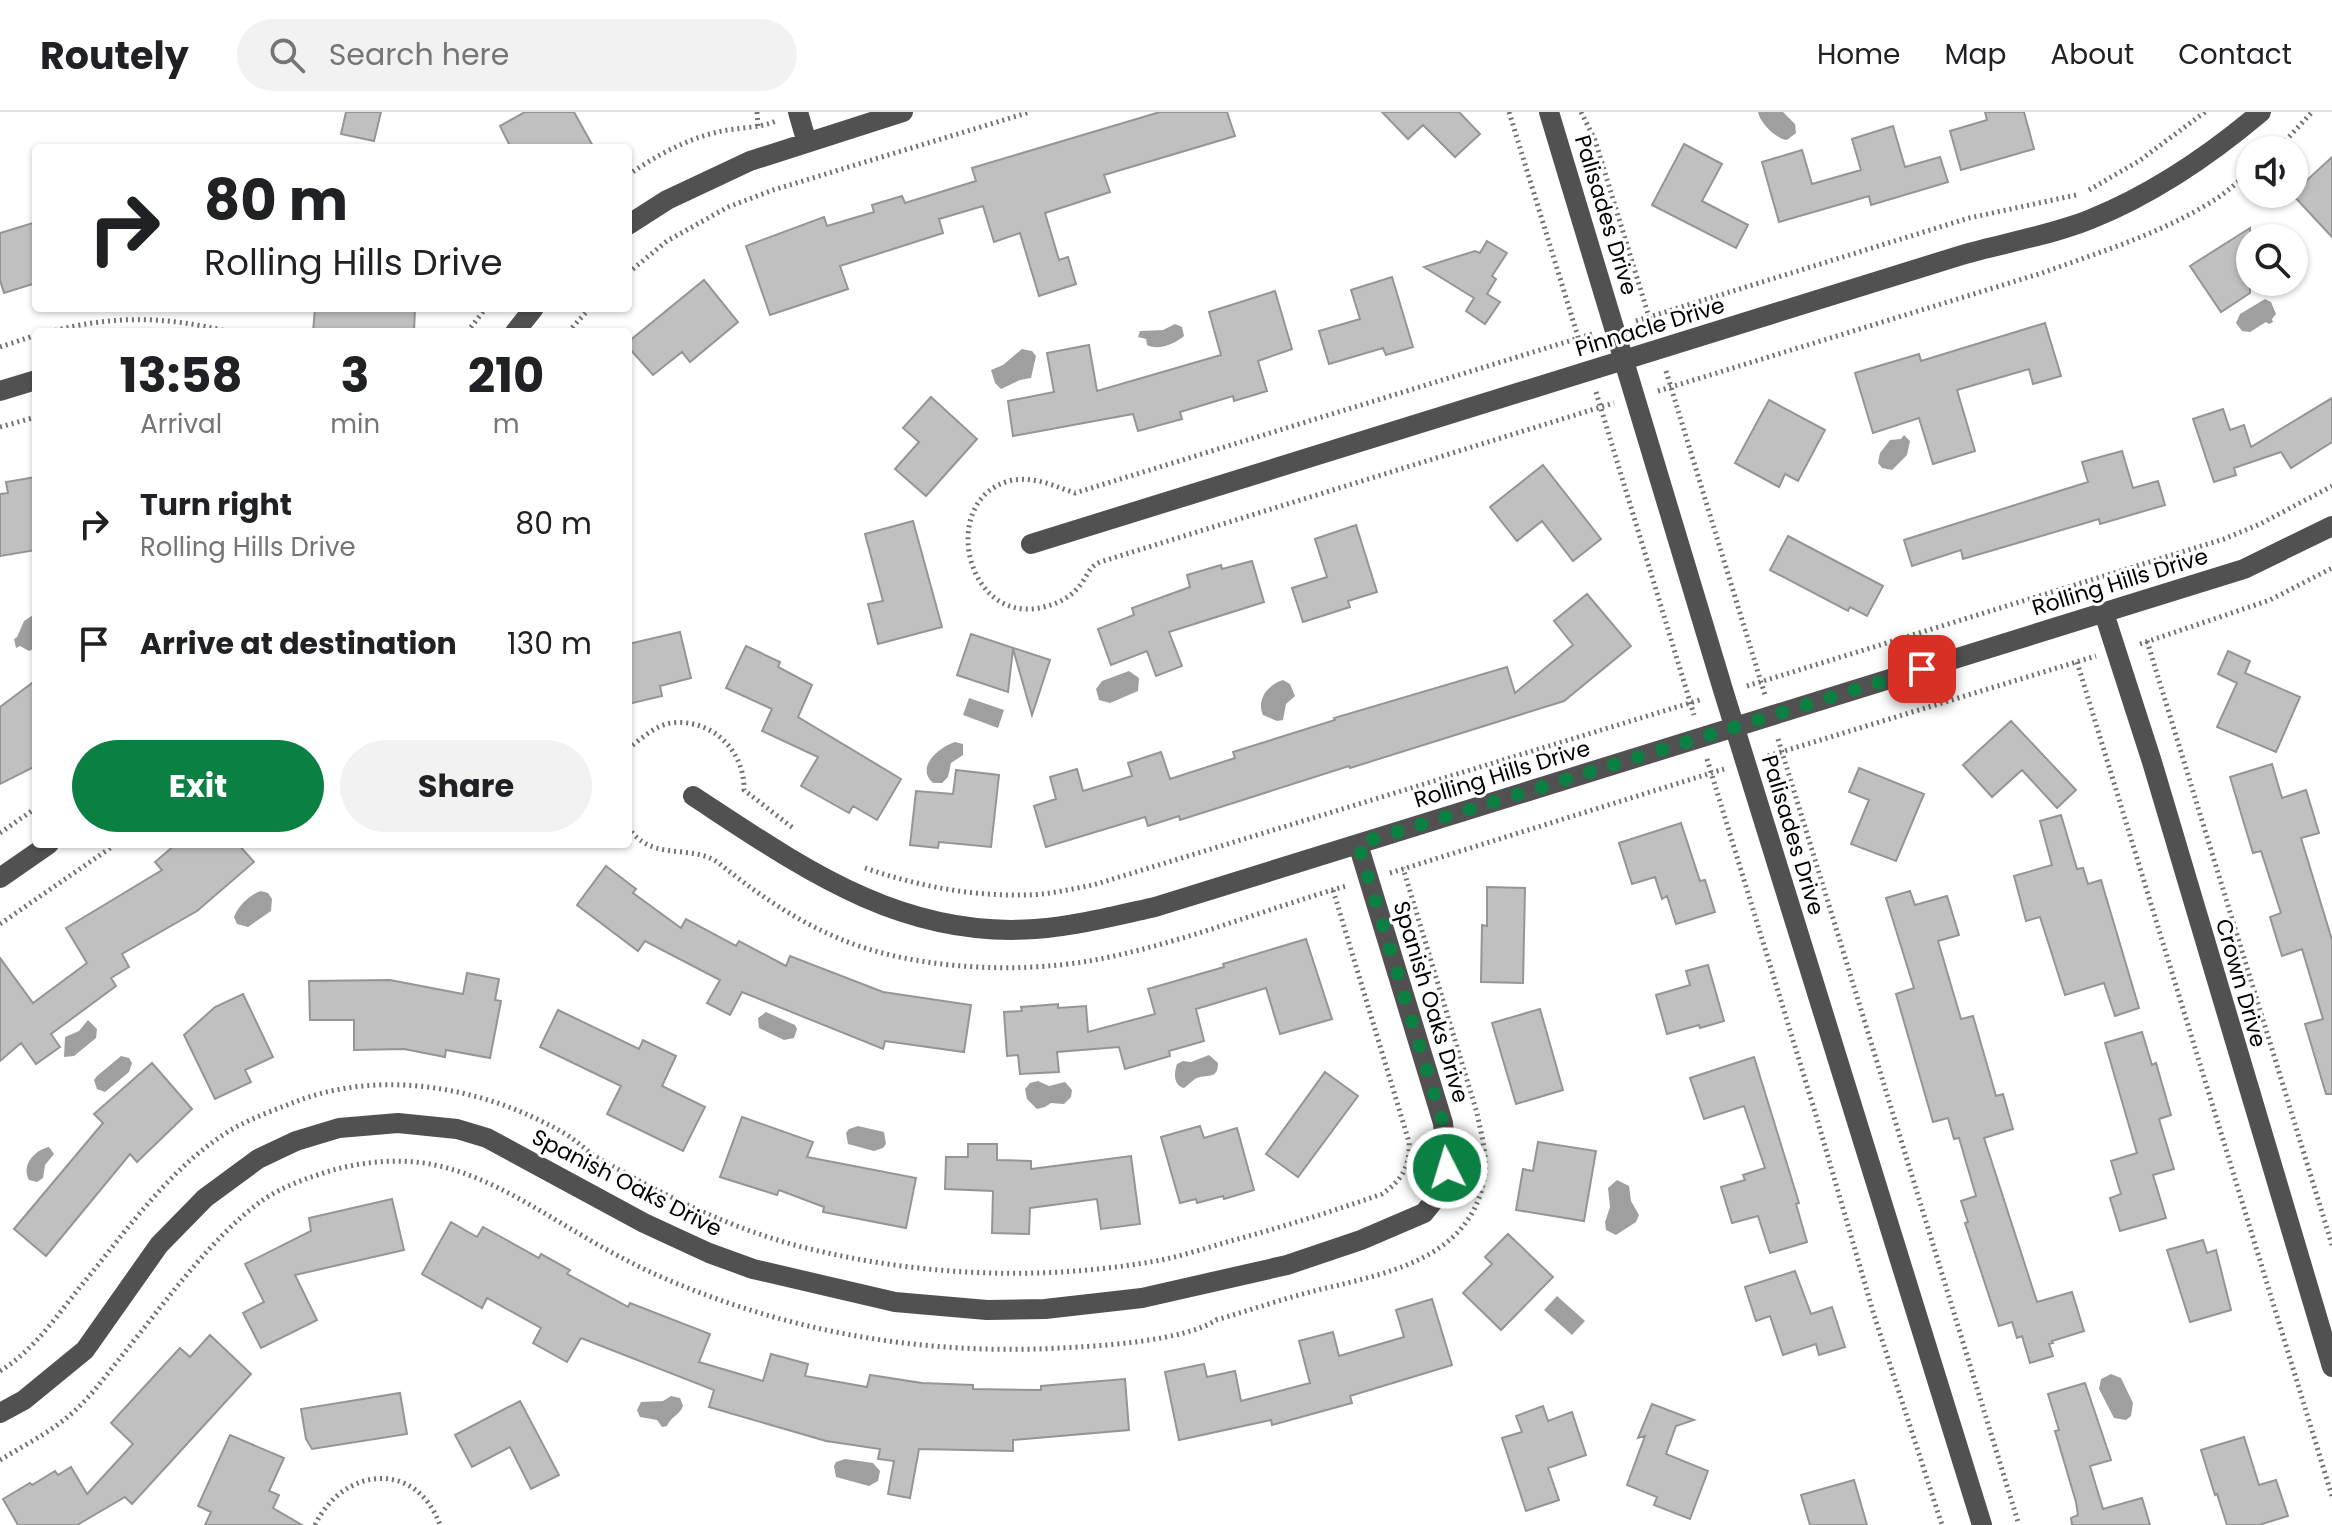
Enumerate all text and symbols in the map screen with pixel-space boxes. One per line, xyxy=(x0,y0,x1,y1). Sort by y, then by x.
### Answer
search box xyxy=(237,19,797,91)
text: Routely xyxy=(40,29,189,82)
icon: search xyxy=(265,33,309,77)
text: Search here xyxy=(329,33,509,76)
text: Home xyxy=(1817,35,1900,74)
text: Map xyxy=(1944,35,2006,74)
text: About xyxy=(2050,35,2134,74)
text: Contact xyxy=(2178,35,2292,74)
street label: Palisades Drive xyxy=(1567,131,1645,299)
map controls xyxy=(2236,136,2308,296)
button: sound xyxy=(2236,136,2308,208)
text: 80 m xyxy=(204,161,348,240)
icon: right xyxy=(72,176,176,280)
button: search xyxy=(2236,224,2308,296)
text: Rolling Hills Drive xyxy=(204,237,503,288)
street label: Pinnacle Drive xyxy=(1572,290,1728,364)
text: 13:58 xyxy=(120,342,243,409)
text: 3 xyxy=(341,342,370,409)
text: 210 xyxy=(468,342,544,409)
text: Arrival xyxy=(140,406,222,442)
text: min xyxy=(330,406,380,442)
text: m xyxy=(493,406,519,442)
text: Turn right xyxy=(140,483,292,526)
icon: right xyxy=(72,502,116,546)
text: 80 m xyxy=(515,502,592,545)
text: Rolling Hills Drive xyxy=(140,529,356,565)
street label: Rolling Hills Drive xyxy=(2028,540,2212,624)
icon: arrive xyxy=(72,622,116,666)
text: Arrive at destination xyxy=(140,622,457,665)
text: 130 m xyxy=(507,622,592,665)
pin xyxy=(1888,635,1956,703)
icon: arrive xyxy=(1900,647,1944,691)
street label: Rolling Hills Drive xyxy=(1410,732,1594,816)
button: Exit xyxy=(72,740,324,832)
button: Share xyxy=(340,740,592,832)
street label: Palisades Drive xyxy=(1754,751,1832,919)
street label: Spanish Oaks Drive xyxy=(1386,897,1476,1107)
street label: Crown Drive xyxy=(2208,915,2274,1051)
street label: Spanish Oaks Drive xyxy=(527,1122,727,1244)
position arrow xyxy=(1405,1126,1489,1210)

